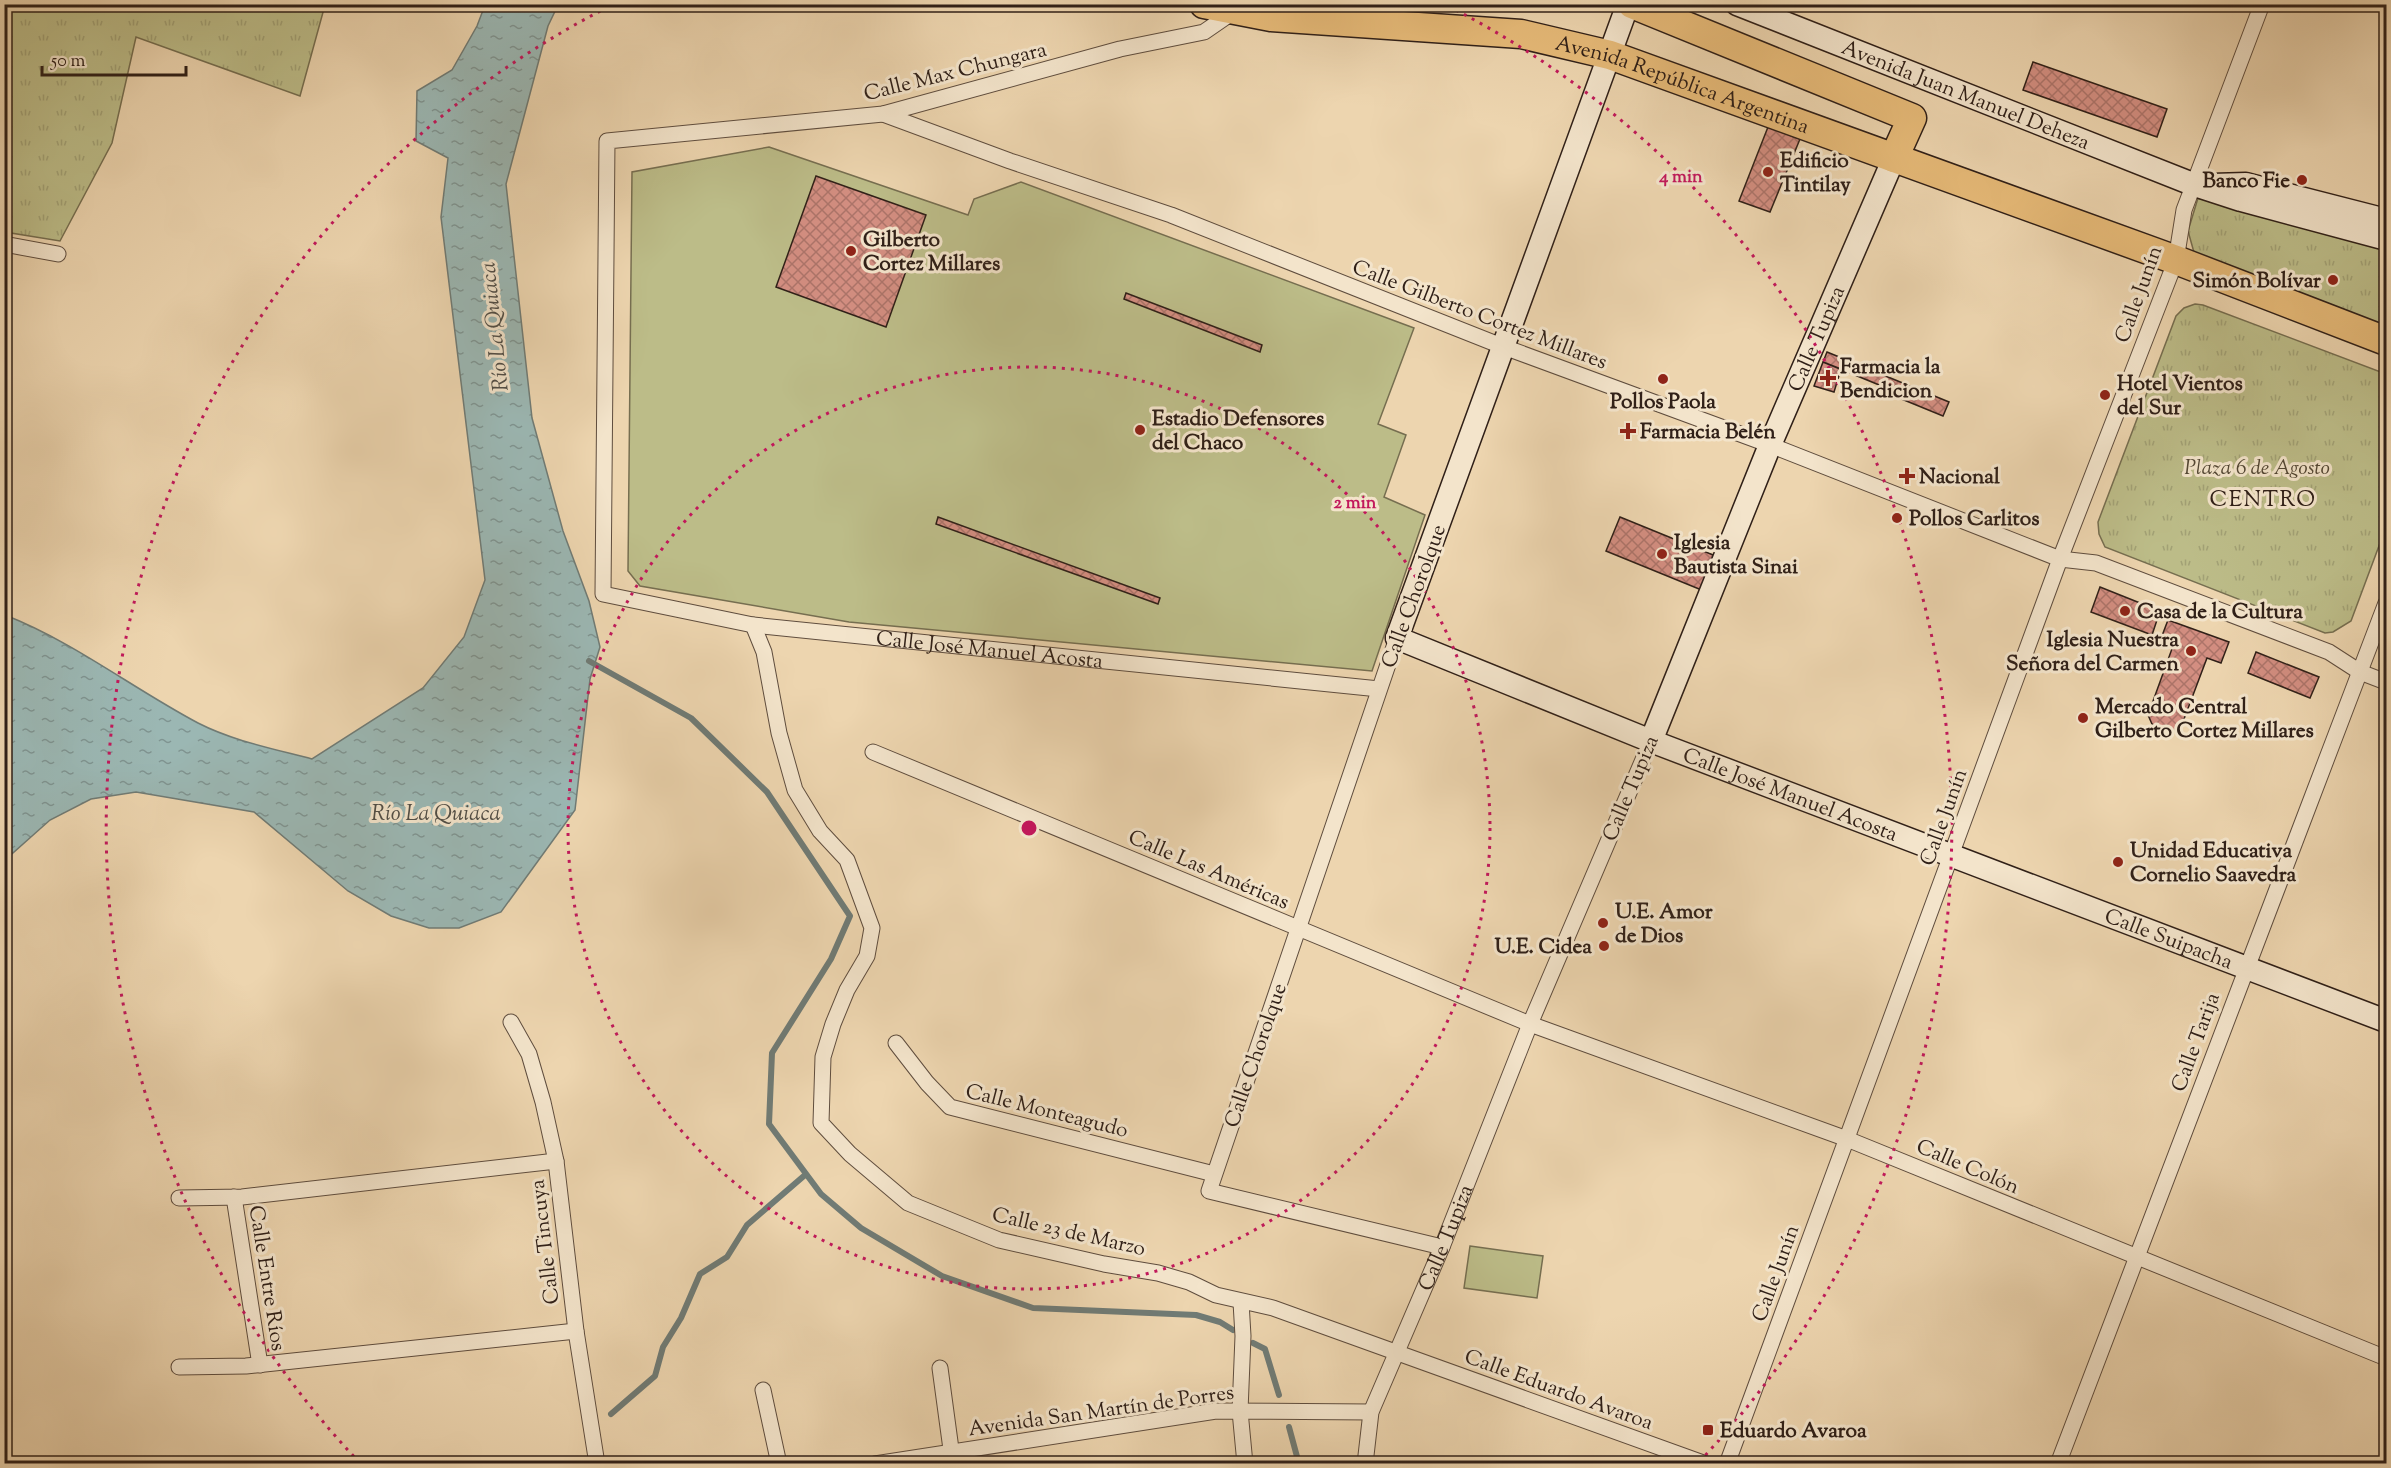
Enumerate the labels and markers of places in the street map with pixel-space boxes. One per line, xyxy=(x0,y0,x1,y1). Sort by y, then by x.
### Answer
place label: Edificio Tintilay xyxy=(1780,147,1851,201)
marker: Edificio Tintilay xyxy=(1761,165,1775,179)
place label: Banco Fie xyxy=(2202,167,2290,197)
marker: Banco Fie xyxy=(2295,173,2309,187)
place label: Gilberto Cortez Millares xyxy=(863,226,1000,280)
marker: Gilberto Cortez Millares xyxy=(844,244,858,258)
place label: Simón Bolívar xyxy=(2192,267,2321,297)
marker: Simón Bolívar xyxy=(2326,273,2340,287)
place label: Farmacia la Bendicion xyxy=(1840,353,1941,407)
place label: Hotel Vientos del Sur xyxy=(2117,370,2243,424)
marker: Farmacia la Bendicion xyxy=(1821,371,1835,385)
marker: Pollos Paola xyxy=(1656,372,1670,386)
place label: Pollos Paola xyxy=(1610,388,1716,418)
marker: Hotel Vientos del Sur xyxy=(2098,388,2112,402)
place label: Estadio Defensores del Chaco xyxy=(1152,405,1324,459)
place label: Farmacia Belén xyxy=(1640,418,1776,448)
marker: Estadio Defensores del Chaco xyxy=(1133,423,1147,437)
marker: Farmacia Belén xyxy=(1621,424,1635,438)
place label: Nacional xyxy=(1919,463,2000,493)
marker: Nacional xyxy=(1900,469,1914,483)
place label: Pollos Carlitos xyxy=(1909,505,2039,535)
marker: Pollos Carlitos xyxy=(1890,511,1904,525)
place label: Iglesia Bautista Sinai xyxy=(1674,529,1798,583)
marker: Iglesia Bautista Sinai xyxy=(1655,547,1669,561)
place label: Casa de la Cultura xyxy=(2137,598,2303,628)
marker: Casa de la Cultura xyxy=(2118,604,2132,618)
place label: Iglesia Nuestra Señora del Carmen xyxy=(2006,626,2180,680)
marker: Iglesia Nuestra Señora del Carmen xyxy=(2184,644,2198,658)
place label: Mercado Central Gilberto Cortez Millares xyxy=(2095,693,2314,747)
marker: Mercado Central Gilberto Cortez Millares xyxy=(2076,711,2090,725)
centre of rings xyxy=(1019,818,1039,838)
place label: Unidad Educativa Cornelio Saavedra xyxy=(2130,837,2297,891)
marker: Unidad Educativa Cornelio Saavedra xyxy=(2111,855,2125,869)
place label: U.E. Amor de Dios xyxy=(1615,898,1713,952)
marker: U.E. Amor de Dios xyxy=(1596,916,1610,930)
place label: U.E. Cidea xyxy=(1494,933,1592,963)
marker: U.E. Cidea xyxy=(1597,939,1611,953)
place label: Eduardo Avaroa xyxy=(1720,1417,1867,1447)
marker: Eduardo Avaroa xyxy=(1701,1423,1715,1437)

